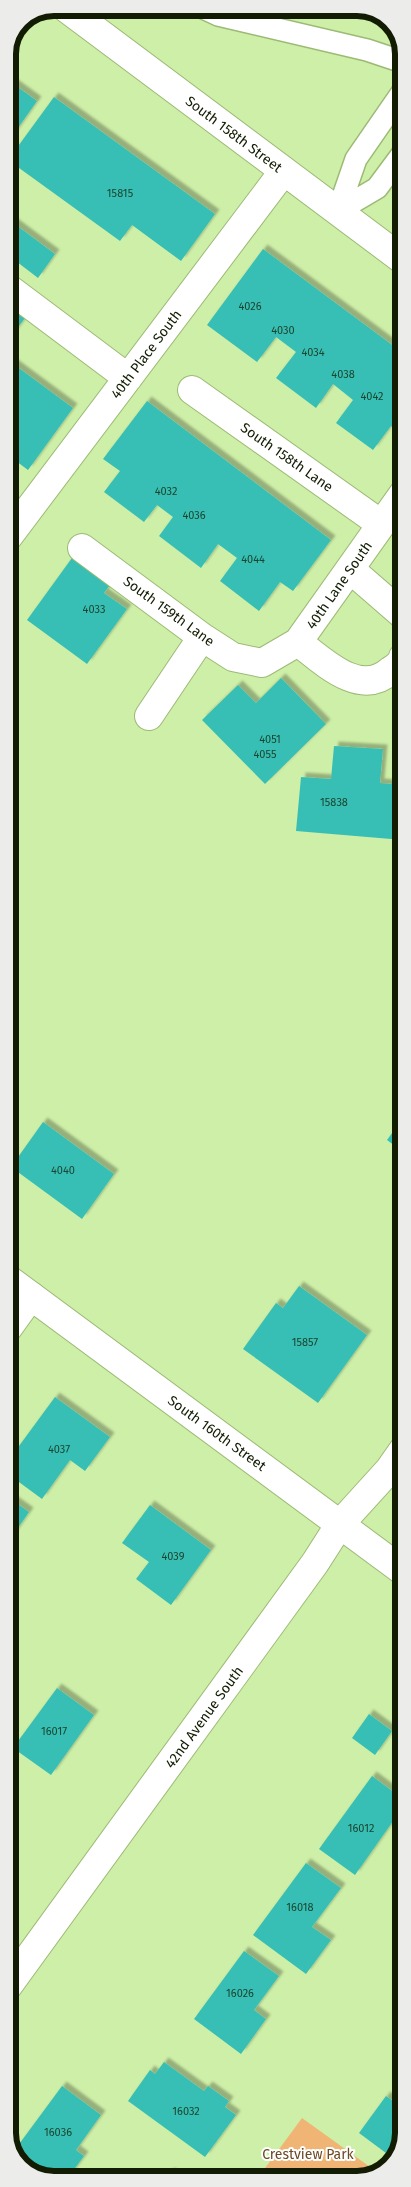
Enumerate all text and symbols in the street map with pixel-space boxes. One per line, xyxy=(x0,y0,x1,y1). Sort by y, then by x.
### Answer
street label: South 158th Street xyxy=(182,93,286,177)
house number: 15815 xyxy=(107,187,134,200)
house number: 4026 xyxy=(238,300,262,313)
street label: 40th Place South xyxy=(107,307,185,402)
house number: 4030 xyxy=(271,324,295,337)
house number: 4034 xyxy=(301,346,325,359)
house number: 4038 xyxy=(331,368,355,381)
house number: 4042 xyxy=(360,390,384,403)
street label: South 158th Lane xyxy=(237,419,336,496)
house number: 4032 xyxy=(155,485,177,498)
house number: 4036 xyxy=(182,509,206,522)
street label: 40th Lane South xyxy=(303,538,376,633)
house number: 4044 xyxy=(241,553,265,566)
street label: South 159th Lane xyxy=(120,573,218,650)
house number: 4033 xyxy=(83,603,105,616)
house number: 4051 xyxy=(259,733,281,746)
house number: 4055 xyxy=(254,748,277,761)
house number: 15838 xyxy=(320,796,348,809)
house number: 4040 xyxy=(51,1164,75,1177)
house number: 15857 xyxy=(292,1336,318,1349)
street label: South 160th Street xyxy=(164,1392,270,1475)
house number: 4037 xyxy=(48,1443,70,1456)
house number: 4039 xyxy=(161,1550,185,1563)
street label: 42nd Avenue South xyxy=(162,1663,247,1772)
house number: 16017 xyxy=(41,1725,67,1738)
house number: 16012 xyxy=(348,1822,374,1835)
house number: 16018 xyxy=(286,1901,314,1914)
house number: 16026 xyxy=(226,1987,254,2000)
house number: 16032 xyxy=(172,2105,200,2118)
house number: 16036 xyxy=(44,2126,72,2139)
park label: Crestview Park xyxy=(262,2146,355,2163)

